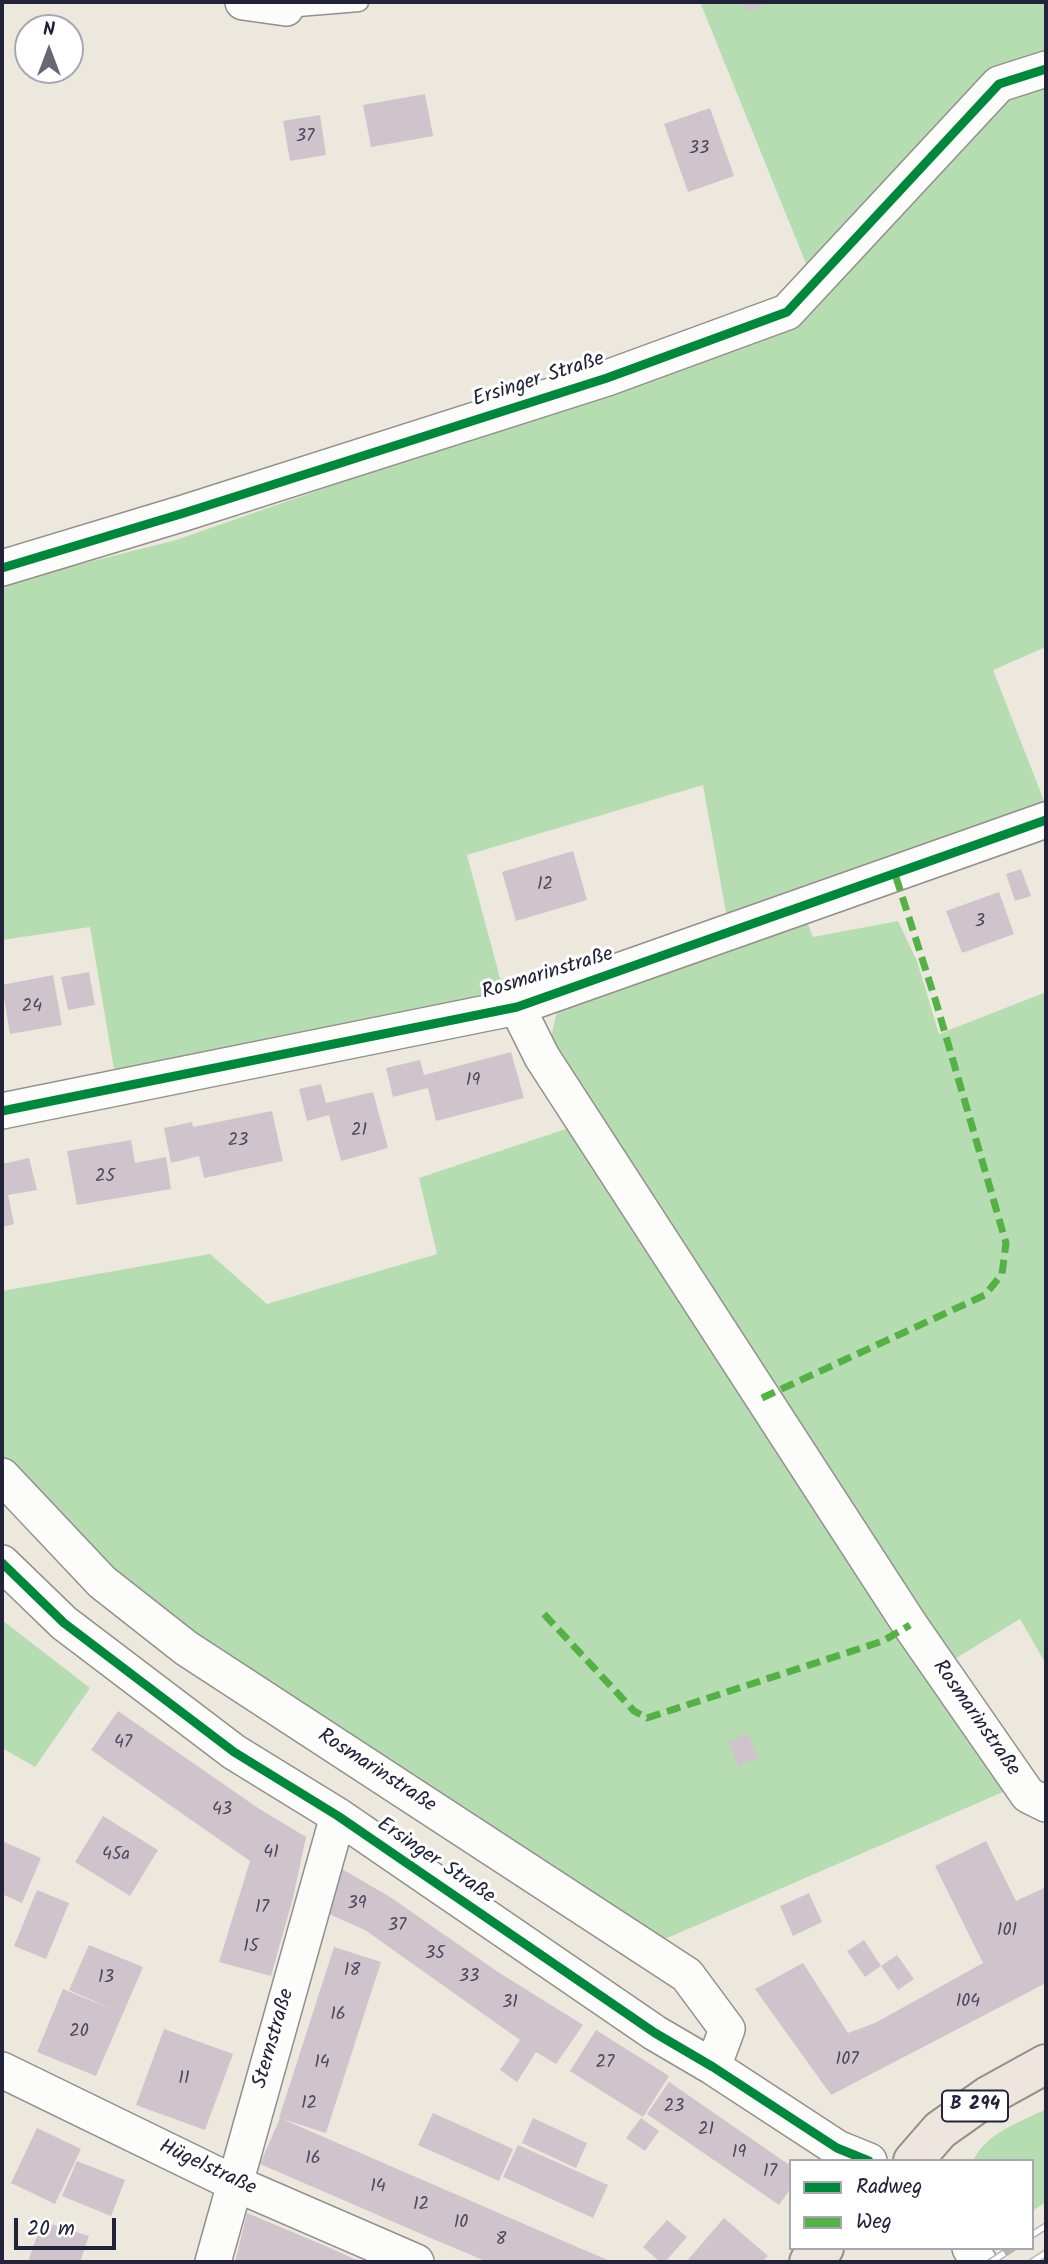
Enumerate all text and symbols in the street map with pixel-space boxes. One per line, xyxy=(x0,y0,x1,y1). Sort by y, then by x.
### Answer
north arrow xyxy=(14,14,84,84)
text: N xyxy=(43,15,55,45)
house number: 37 xyxy=(296,127,314,149)
house number: 33 xyxy=(689,139,709,161)
street label: Ersinger Straße xyxy=(470,348,608,414)
house number: 12 xyxy=(537,875,553,897)
house number: 3 xyxy=(975,912,985,934)
street label: Rosmarinstraße xyxy=(479,943,617,1007)
house number: 24 xyxy=(22,997,42,1019)
house number: 19 xyxy=(466,1071,480,1093)
house number: 21 xyxy=(351,1121,367,1143)
house number: 23 xyxy=(228,1131,248,1153)
house number: 25 xyxy=(95,1167,115,1189)
street label: Rosmarinstraße xyxy=(926,1656,1024,1782)
street label: Rosmarinstraße xyxy=(312,1724,440,1820)
house number: 47 xyxy=(114,1733,132,1755)
house number: 43 xyxy=(212,1800,232,1822)
street label: Ersinger Straße xyxy=(371,1813,499,1911)
house number: 41 xyxy=(263,1843,279,1865)
house number: 45a xyxy=(102,1845,130,1867)
house number: 39 xyxy=(347,1894,367,1916)
house number: 17 xyxy=(255,1898,269,1920)
house number: 37 xyxy=(388,1916,406,1938)
house number: 101 xyxy=(997,1921,1017,1943)
house number: 15 xyxy=(243,1937,259,1959)
house number: 35 xyxy=(425,1944,445,1966)
house number: 18 xyxy=(344,1961,360,1983)
house number: 33 xyxy=(459,1967,479,1989)
house number: 13 xyxy=(98,1968,114,1990)
street label: Sternstraße xyxy=(249,1986,301,2092)
house number: 104 xyxy=(956,1992,980,2014)
house number: 31 xyxy=(502,1993,518,2015)
house number: 16 xyxy=(330,2005,346,2027)
house number: 20 xyxy=(69,2022,89,2044)
house number: 107 xyxy=(836,2050,858,2072)
house number: 14 xyxy=(314,2053,330,2075)
house number: 27 xyxy=(596,2053,614,2075)
house number: 11 xyxy=(178,2069,190,2091)
road number: B 294 xyxy=(942,2090,1008,2122)
house number: 12 xyxy=(301,2094,317,2116)
house number: 23 xyxy=(664,2097,684,2119)
house number: 21 xyxy=(698,2120,714,2142)
street label: Hügelstraße xyxy=(154,2136,260,2202)
house number: 19 xyxy=(732,2143,746,2165)
house number: 16 xyxy=(305,2149,321,2171)
legend xyxy=(789,2159,1034,2250)
house number: 17 xyxy=(763,2162,777,2184)
text: Radweg xyxy=(856,2171,922,2204)
house number: 14 xyxy=(370,2177,386,2199)
house number: 12 xyxy=(413,2195,429,2217)
scale bar xyxy=(18,2204,119,2248)
text: Weg xyxy=(856,2206,892,2239)
text: 20 m xyxy=(27,2213,75,2246)
house number: 10 xyxy=(454,2213,468,2235)
house number: 8 xyxy=(496,2230,506,2252)

